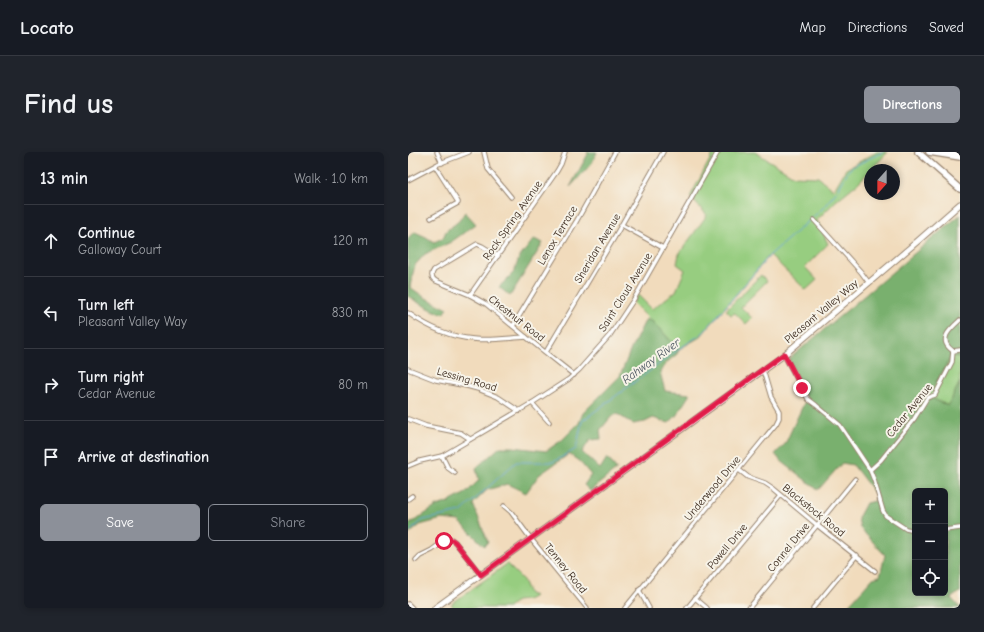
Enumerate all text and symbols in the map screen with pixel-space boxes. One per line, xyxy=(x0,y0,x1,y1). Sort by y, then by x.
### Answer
text: Locato xyxy=(20,17,74,39)
text: Map xyxy=(799,19,826,36)
text: Directions xyxy=(848,19,907,36)
text: Saved xyxy=(929,19,964,36)
button: Directions xyxy=(864,86,960,123)
text: Find us xyxy=(24,88,113,120)
north arrow xyxy=(864,164,900,200)
text: 13 min xyxy=(40,169,88,188)
text: Walk · 1.0 km xyxy=(294,171,368,186)
street label: Rock Spring Avenue xyxy=(480,177,545,263)
street label: Lenox Terrace xyxy=(535,203,580,267)
street label: Sheridan Avenue xyxy=(571,211,624,286)
text: Continue xyxy=(78,224,135,242)
icon: ahead xyxy=(40,230,62,252)
text: 120 m xyxy=(333,233,368,248)
text: Galloway Court xyxy=(78,242,161,257)
street label: Saint Cloud Avenue xyxy=(596,250,655,334)
street label: Pleasant Valley Way xyxy=(782,277,861,346)
street label: Chestnut Road xyxy=(486,292,548,345)
text: Turn left xyxy=(78,296,134,314)
icon: left xyxy=(40,302,62,324)
text: 830 m xyxy=(332,305,368,320)
text: Pleasant Valley Way xyxy=(78,314,187,329)
water label: Rahway River xyxy=(619,335,684,387)
street label: Lessing Road xyxy=(435,365,499,394)
text: Turn right xyxy=(78,368,144,386)
icon: right xyxy=(40,374,62,396)
text: 80 m xyxy=(338,377,368,392)
route end xyxy=(793,379,811,397)
street label: Cedar Avenue xyxy=(884,380,935,440)
text: Cedar Avenue xyxy=(78,386,155,401)
icon: arrive xyxy=(40,446,62,468)
text: Arrive at destination xyxy=(78,448,209,466)
street label: Underwood Drive xyxy=(682,453,744,523)
street label: Blackstock Road xyxy=(780,481,848,540)
map controls xyxy=(912,488,948,596)
button: + xyxy=(912,488,948,524)
button: Save xyxy=(40,504,200,541)
button: Share xyxy=(208,504,368,541)
street label: Connel Drive xyxy=(764,520,813,575)
street label: Powell Drive xyxy=(705,521,751,572)
button: − xyxy=(912,524,948,560)
route start xyxy=(435,532,453,550)
street label: Tenney Road xyxy=(542,541,590,596)
button: locate xyxy=(912,560,948,596)

